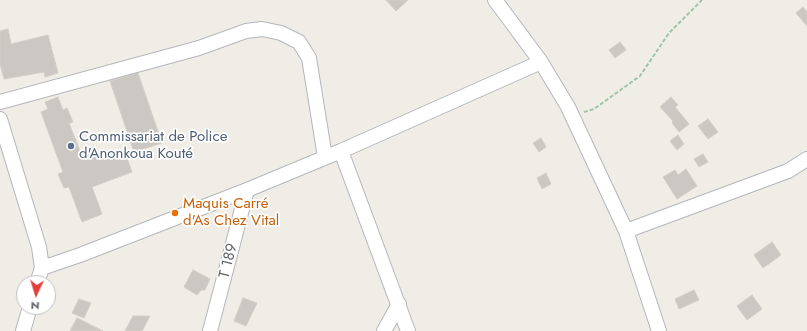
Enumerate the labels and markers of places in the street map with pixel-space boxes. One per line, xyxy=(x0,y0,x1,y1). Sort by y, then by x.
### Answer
place label: Commissariat de Police d'Anonkoua Kouté xyxy=(79,128,227,163)
marker: Commissariat de Police d'Anonkoua Kouté xyxy=(66,141,76,151)
place label: Maquis Carré d'As Chez Vital xyxy=(183,195,279,230)
marker: Maquis Carré d'As Chez Vital xyxy=(170,208,180,218)

